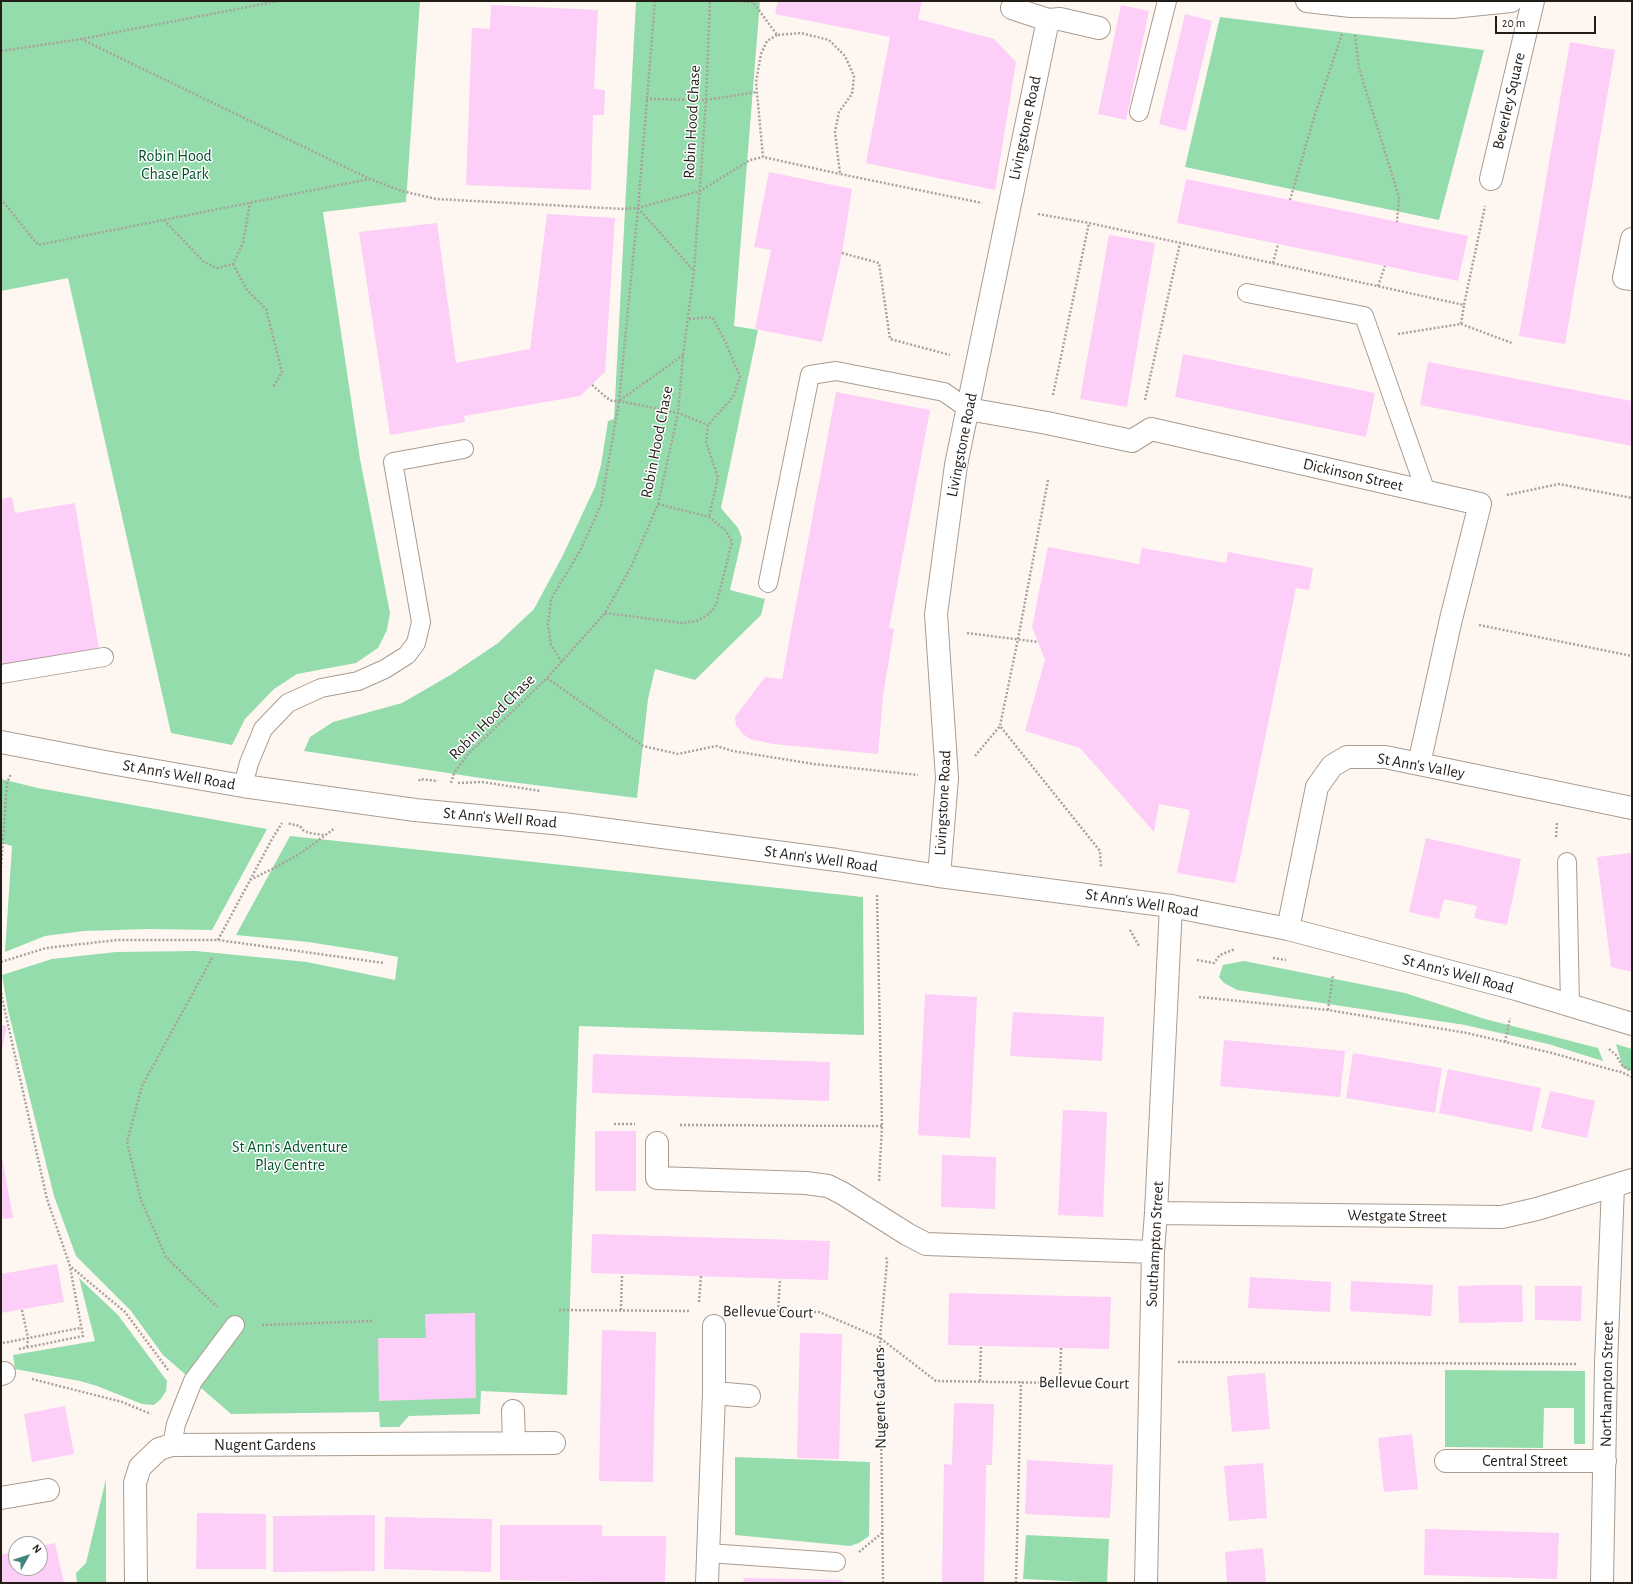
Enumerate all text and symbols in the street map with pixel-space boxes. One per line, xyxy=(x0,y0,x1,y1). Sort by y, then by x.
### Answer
scale bar xyxy=(1497,8,1598,34)
text: 20 m xyxy=(1502,17,1525,29)
street label: Beverley Square xyxy=(1489,51,1529,151)
street label: Robin Hood Chase xyxy=(679,65,705,179)
street label: Livingstone Road xyxy=(1005,74,1045,182)
park label: Robin Hood Chase Park xyxy=(138,146,212,184)
street label: Robin Hood Chase xyxy=(637,384,677,500)
street label: Livingstone Road xyxy=(942,391,982,499)
street label: Dickinson Street xyxy=(1301,454,1405,496)
street label: Robin Hood Chase xyxy=(445,670,539,764)
street label: St Ann's Valley xyxy=(1376,749,1466,783)
street label: Livingstone Road xyxy=(931,750,955,856)
street label: St Ann's Well Road xyxy=(121,756,237,794)
street label: St Ann's Well Road xyxy=(442,803,558,833)
street label: St Ann's Well Road xyxy=(763,842,879,876)
street label: St Ann's Well Road xyxy=(1084,885,1200,921)
street label: St Ann's Well Road xyxy=(1400,950,1516,998)
park label: St Ann's Adventure Play Centre xyxy=(232,1137,348,1175)
street label: Southampton Street xyxy=(1142,1181,1168,1307)
street label: Westgate Street xyxy=(1347,1206,1447,1226)
street label: Bellevue Court xyxy=(723,1302,813,1322)
street label: Northampton Street xyxy=(1596,1321,1618,1447)
street label: Nugent Gardens xyxy=(870,1347,890,1449)
street label: Bellevue Court xyxy=(1039,1373,1129,1393)
street label: Nugent Gardens xyxy=(214,1435,316,1455)
street label: Central Street xyxy=(1482,1451,1568,1471)
north arrow xyxy=(8,1536,48,1576)
text: N xyxy=(30,1542,44,1555)

